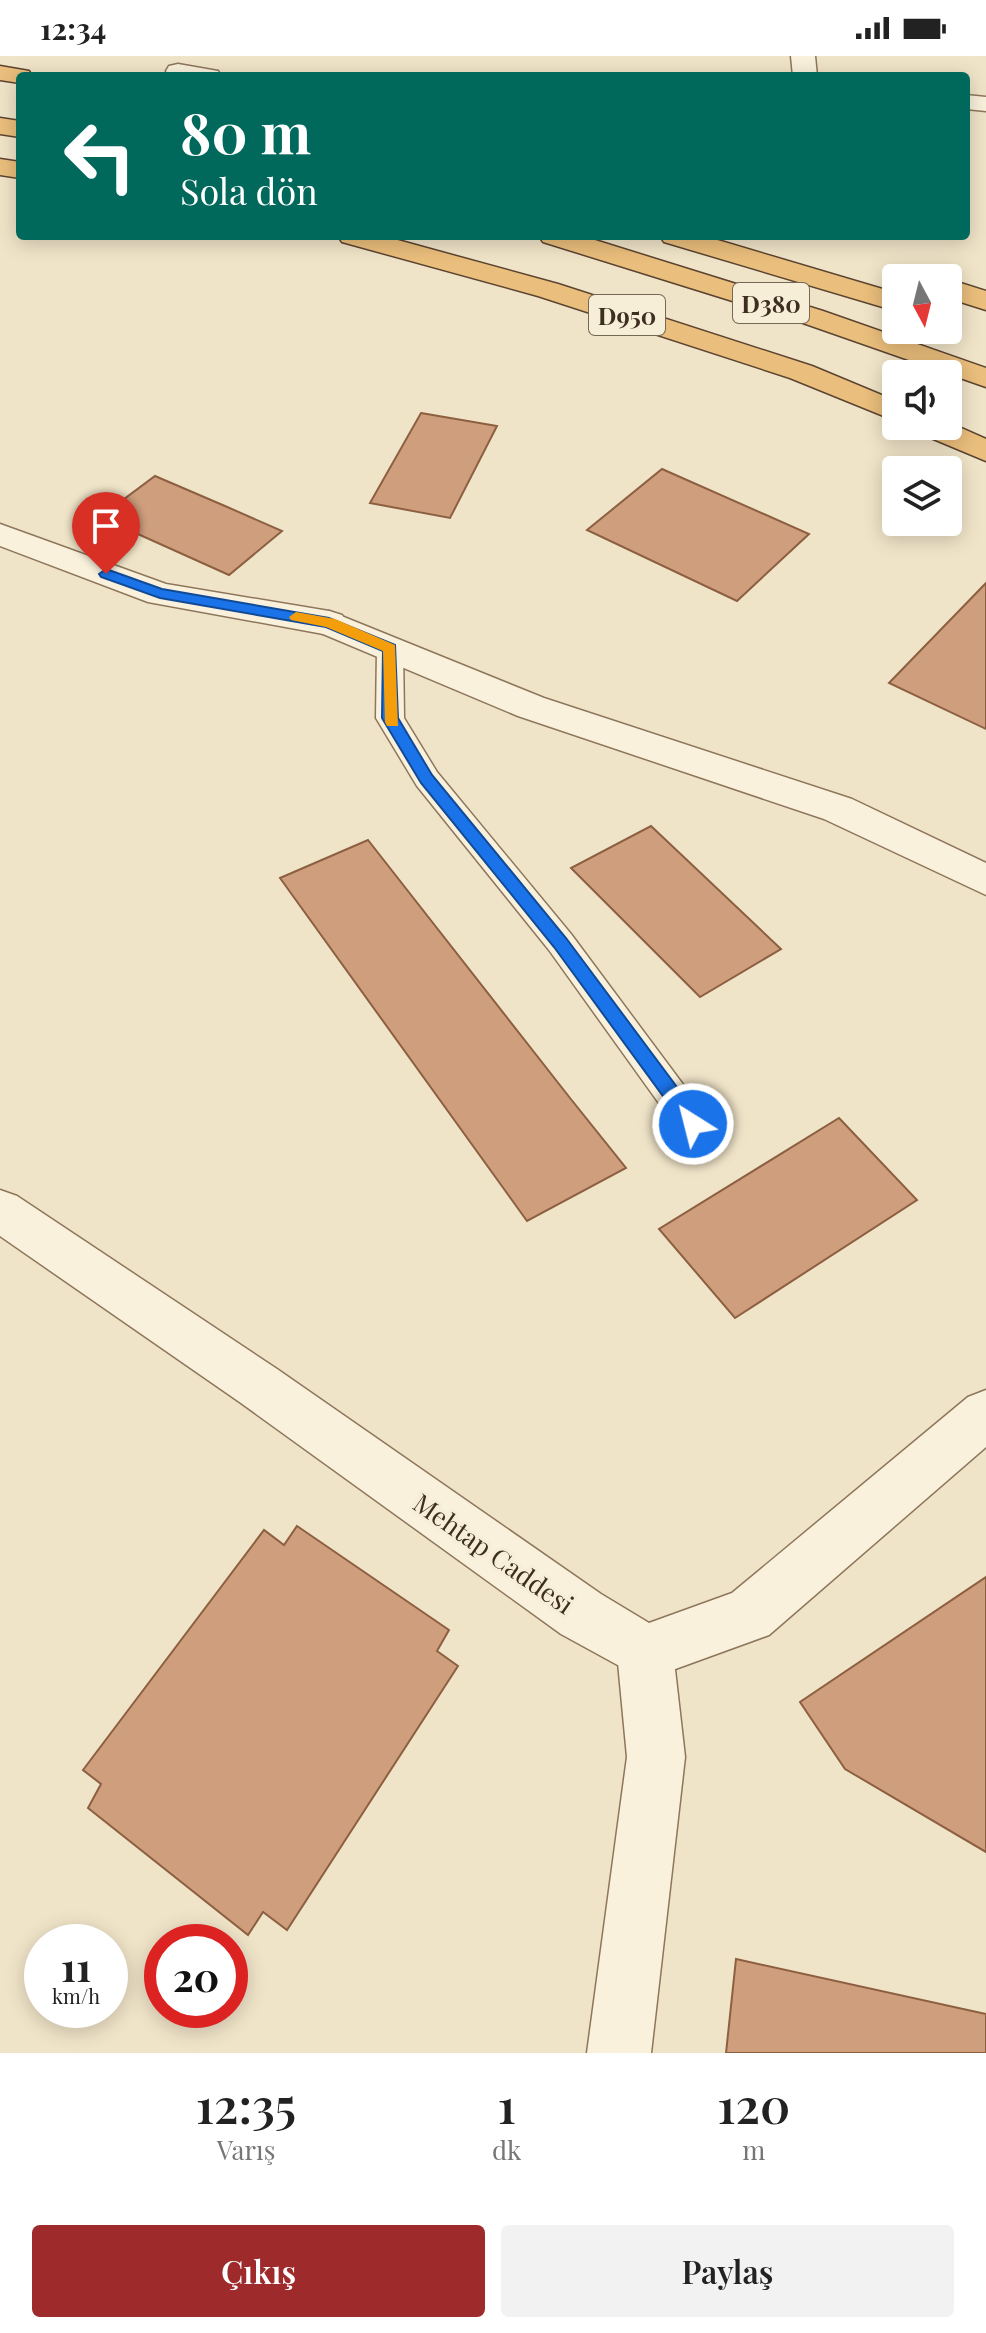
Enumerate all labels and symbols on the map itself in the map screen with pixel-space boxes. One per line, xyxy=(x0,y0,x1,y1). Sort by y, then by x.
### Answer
north arrow xyxy=(882,264,962,344)
road number: D380 xyxy=(733,283,809,323)
road number: D950 xyxy=(589,295,665,335)
pin xyxy=(72,492,140,574)
position arrow xyxy=(651,1082,735,1166)
street label: Mehtap Caddesi xyxy=(407,1485,581,1621)
speed limit sign: 20 xyxy=(144,1924,248,2028)

